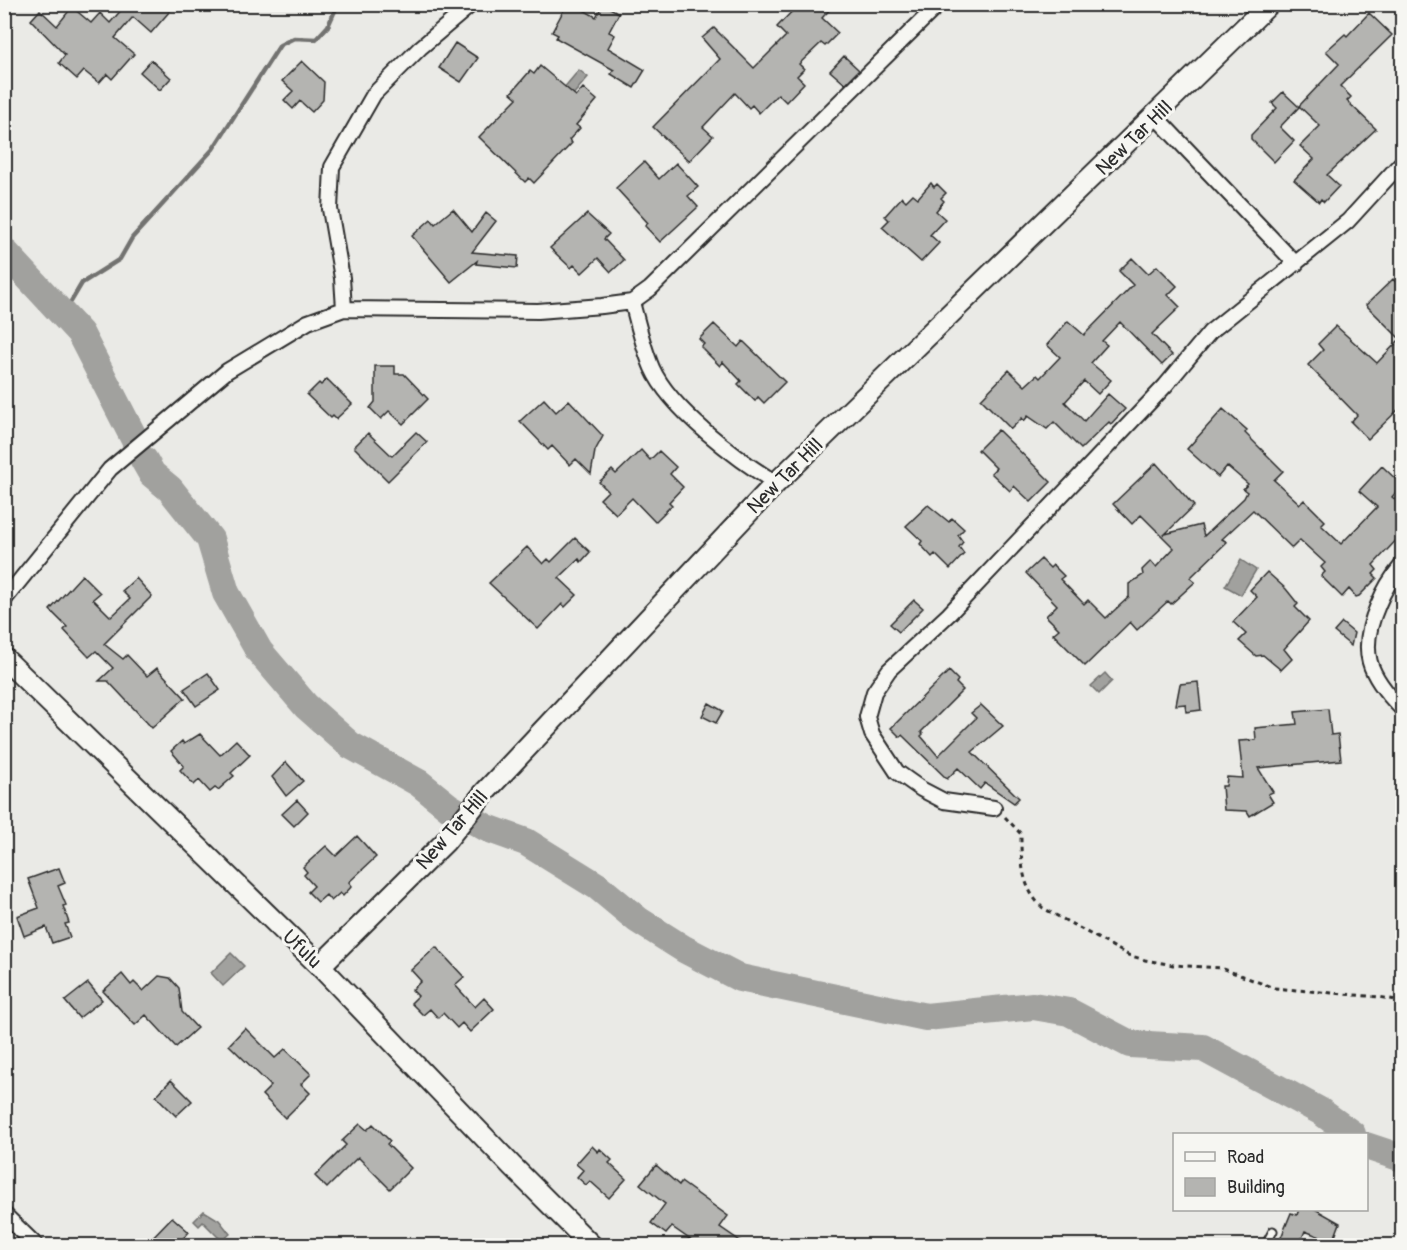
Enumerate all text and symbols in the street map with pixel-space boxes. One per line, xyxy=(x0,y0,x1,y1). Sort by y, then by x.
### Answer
street label: New Tar Hill xyxy=(1090,95,1178,181)
street label: New Tar Hill xyxy=(742,433,828,519)
street label: New Tar Hill xyxy=(411,785,493,875)
street label: Ufulu xyxy=(277,924,327,974)
legend xyxy=(1173,1133,1368,1211)
text: Road xyxy=(1227,1146,1264,1169)
text: Building xyxy=(1227,1176,1285,1199)

